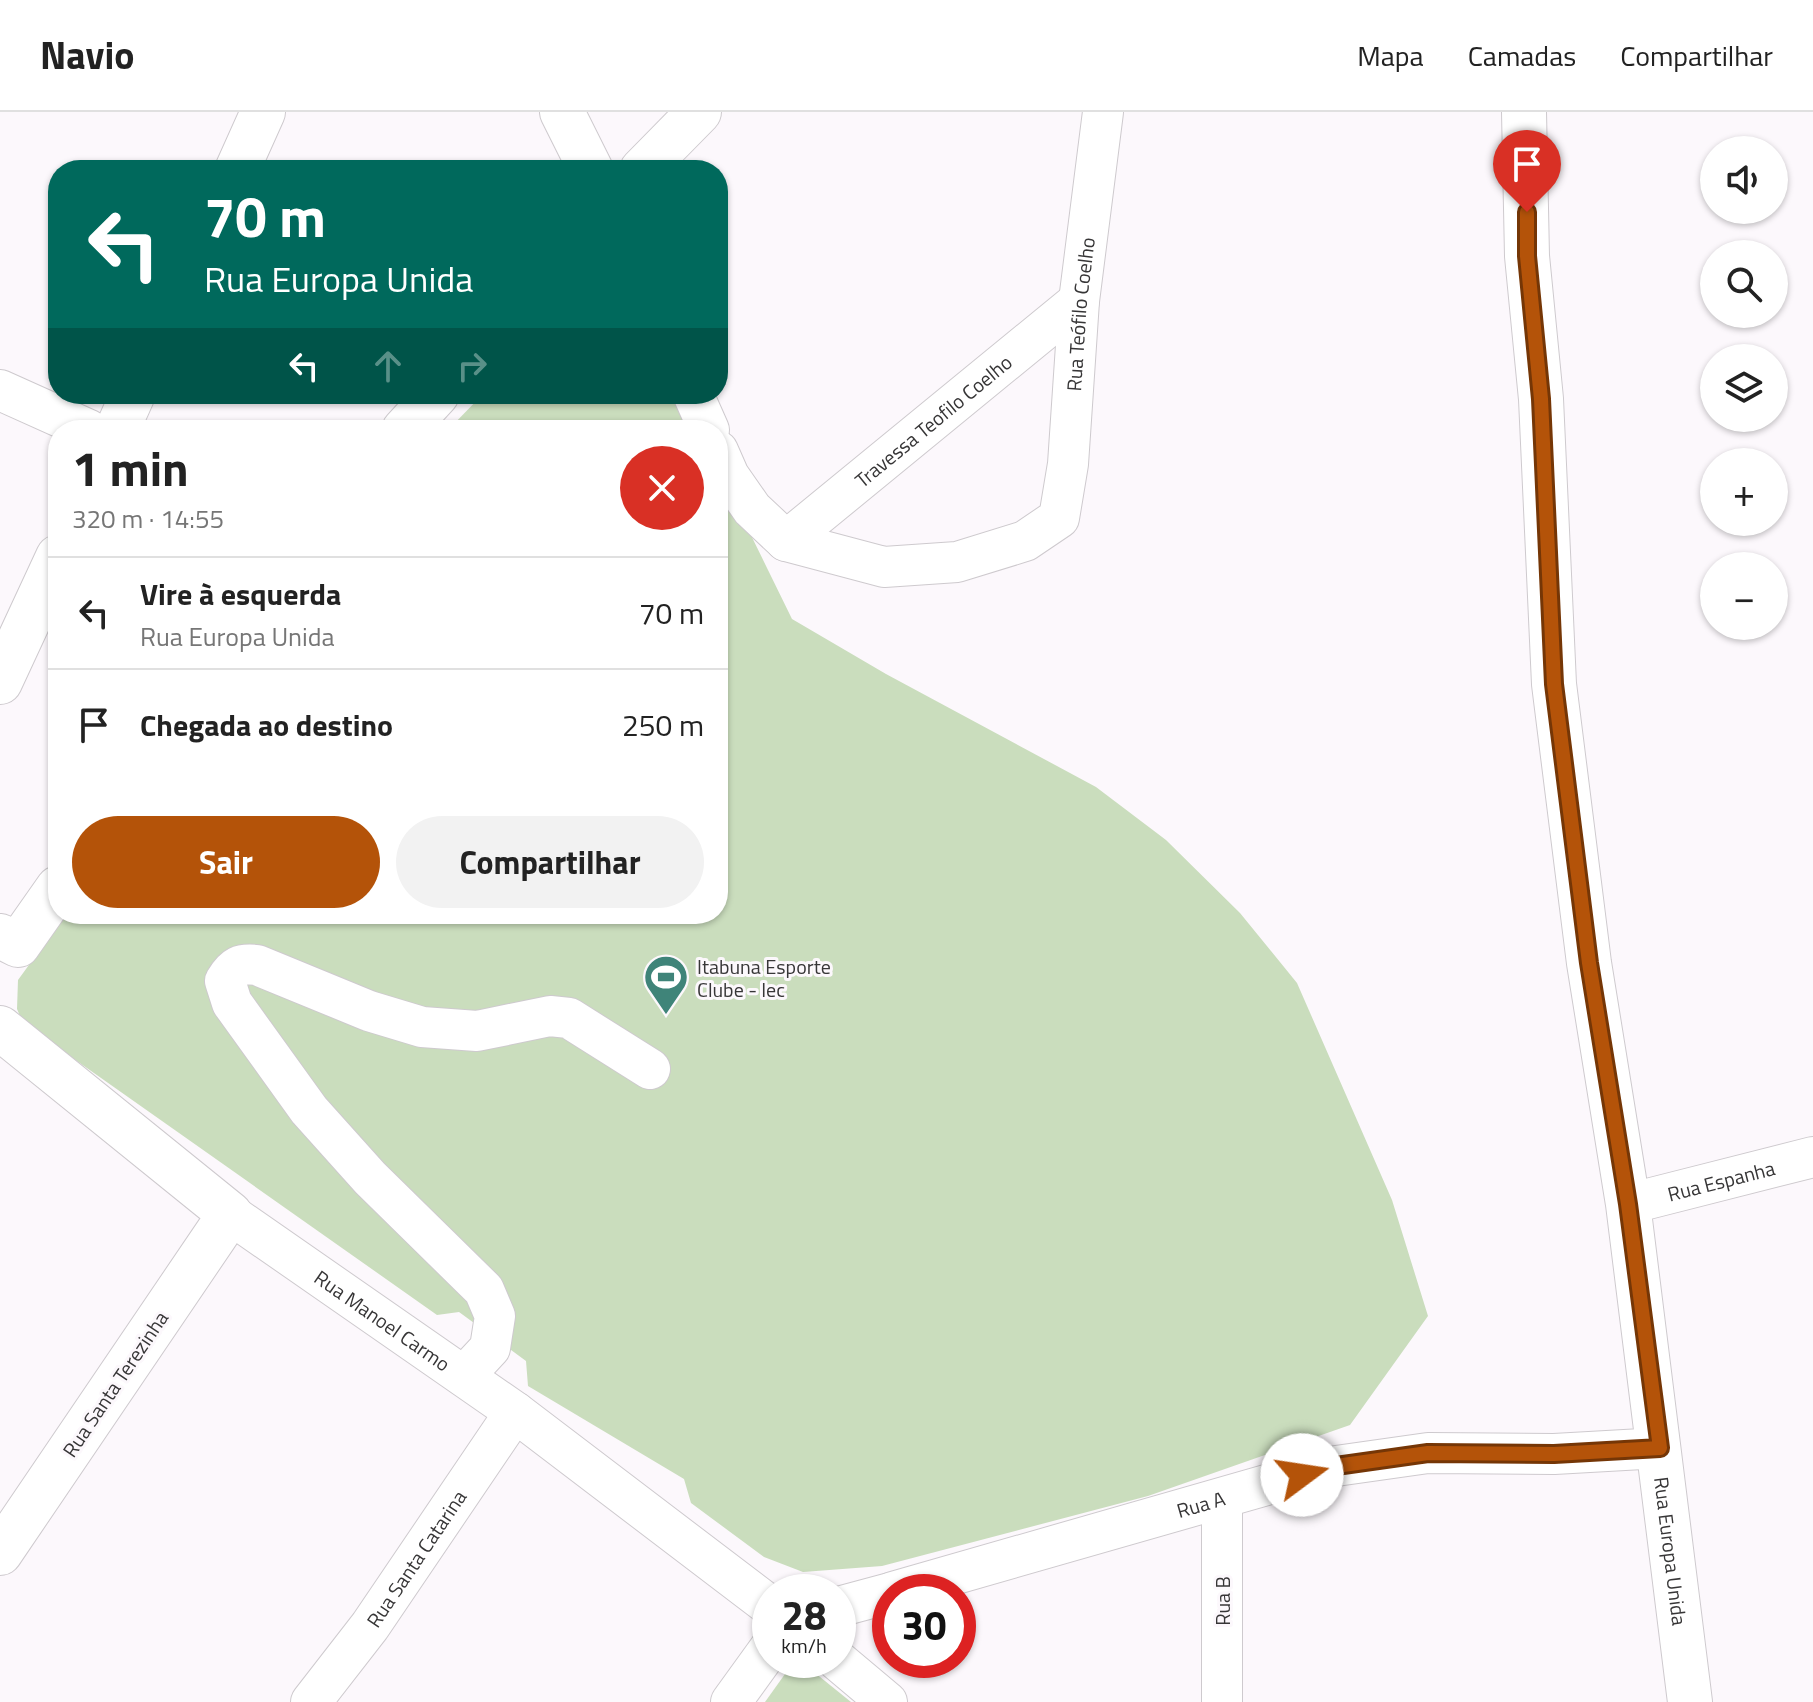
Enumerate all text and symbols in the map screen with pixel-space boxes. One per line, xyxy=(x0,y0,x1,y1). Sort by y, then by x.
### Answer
text: Navio xyxy=(40,26,134,84)
text: Mapa xyxy=(1357,34,1424,77)
text: Camadas xyxy=(1468,34,1576,77)
text: Compartilhar xyxy=(1620,34,1773,77)
pin xyxy=(1493,130,1561,212)
map controls xyxy=(1700,136,1788,640)
button: sound xyxy=(1700,136,1788,224)
icon: arrive xyxy=(1505,142,1549,186)
text: 70 m xyxy=(204,174,326,259)
icon: left xyxy=(72,192,176,296)
street label: Rua Teófilo Coelho xyxy=(1057,235,1102,392)
button: search xyxy=(1700,240,1788,328)
text: Rua Europa Unida xyxy=(204,251,473,306)
icon: left xyxy=(282,344,326,388)
icon: ahead xyxy=(366,344,410,388)
icon: right xyxy=(450,344,494,388)
button: layers xyxy=(1700,344,1788,432)
street label: Travessa Teofilo Coelho xyxy=(848,347,1018,495)
text: 1 min xyxy=(72,432,189,505)
button: close xyxy=(620,446,704,530)
button: + xyxy=(1700,448,1788,536)
text: 320 m · 14:55 xyxy=(72,499,224,538)
button: − xyxy=(1700,552,1788,640)
text: Vire à esquerda xyxy=(140,571,341,617)
text: 70 m xyxy=(639,590,704,636)
icon: left xyxy=(72,591,116,635)
text: Rua Europa Unida xyxy=(140,617,335,656)
text: Chegada ao destino xyxy=(140,702,393,748)
text: 250 m xyxy=(622,702,704,748)
icon: arrive xyxy=(72,703,116,747)
button: Sair xyxy=(72,816,380,908)
button: Compartilhar xyxy=(396,816,704,908)
place label: Itabuna Esporte Clube - Iec xyxy=(697,951,831,1005)
sports icon: Itabuna Esporte Clube - Iec xyxy=(642,953,690,1016)
street label: Rua Espanha xyxy=(1664,1152,1778,1209)
street label: Rua Manoel Carmo xyxy=(308,1262,457,1378)
street label: Rua Santa Terezinha xyxy=(54,1304,176,1464)
position arrow xyxy=(1260,1433,1344,1517)
street label: Rua Europa Unida xyxy=(1647,1475,1696,1627)
street label: Rua A xyxy=(1173,1482,1229,1525)
street label: Rua Santa Catarina xyxy=(358,1483,474,1633)
speed limit sign: 30 xyxy=(872,1574,976,1678)
street label: Rua B xyxy=(1207,1576,1238,1626)
text: 28 xyxy=(782,1585,826,1646)
text: km/h xyxy=(781,1630,827,1661)

